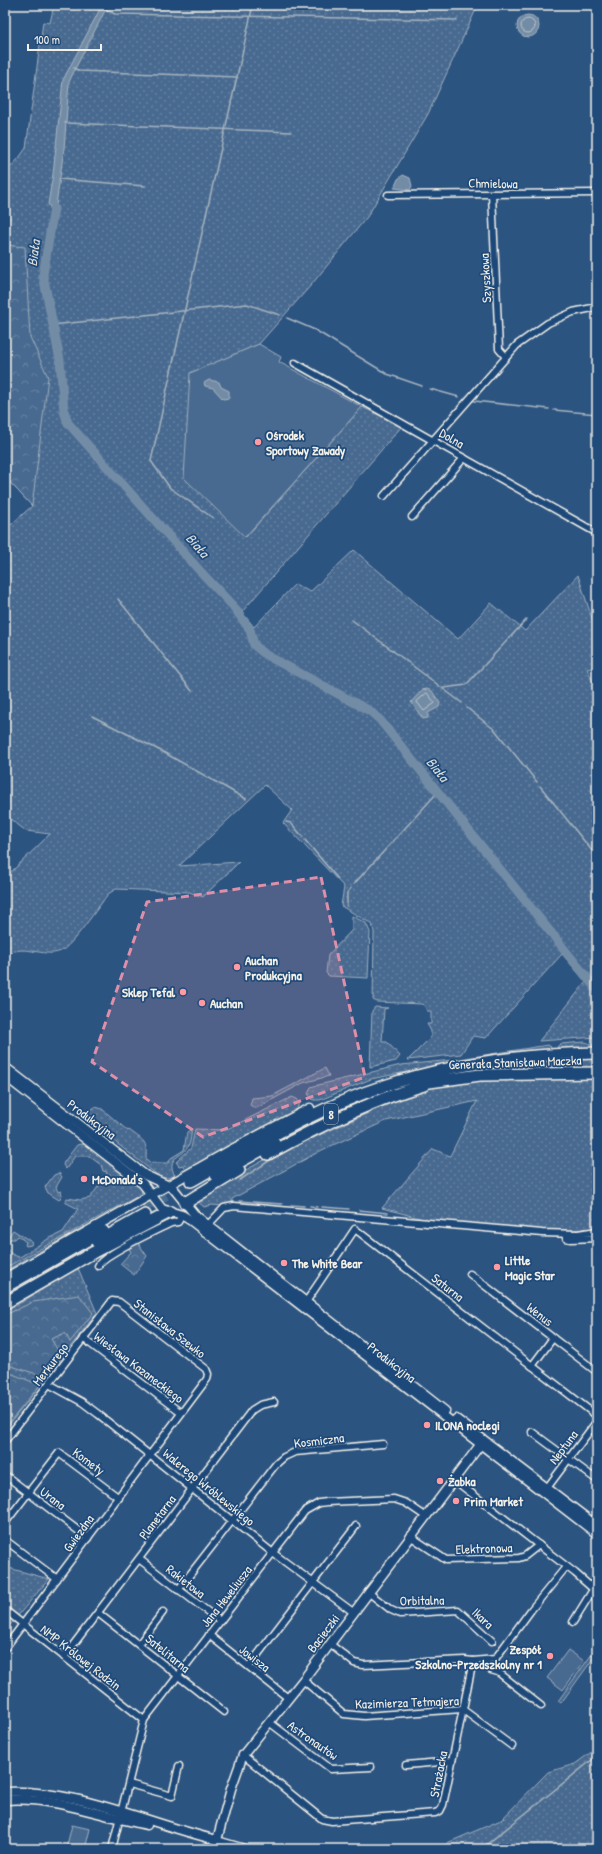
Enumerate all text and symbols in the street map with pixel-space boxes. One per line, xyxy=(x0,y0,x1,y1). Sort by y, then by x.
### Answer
scale bar xyxy=(28,26,101,52)
text: 100 m xyxy=(34,31,60,48)
street label: Chmielowa xyxy=(468,174,518,192)
water label: Biała xyxy=(22,237,44,267)
street label: Szyszkowa xyxy=(475,253,495,303)
street label: Dolna xyxy=(436,424,468,452)
place label: Ośrodek Sportowy Zawady xyxy=(266,426,346,460)
marker: Ośrodek Sportowy Zawady xyxy=(253,437,263,447)
water label: Biała xyxy=(182,529,215,562)
water label: Biała xyxy=(422,753,455,786)
place label: Auchan Produkcyjna xyxy=(245,951,303,985)
marker: Auchan Produkcyjna xyxy=(232,962,242,972)
place label: Sklep Tefal xyxy=(122,983,176,1002)
marker: Sklep Tefal xyxy=(178,987,188,997)
place label: Auchan xyxy=(210,994,243,1012)
marker: Auchan xyxy=(197,998,207,1008)
street label: Generała Stanisława Maczka xyxy=(448,1051,582,1073)
street label: Produkcyjna xyxy=(64,1095,120,1143)
road number: 8 xyxy=(324,1104,338,1124)
place label: McDonald's xyxy=(92,1170,143,1188)
marker: McDonald's xyxy=(79,1174,89,1184)
place label: Little Magic Star xyxy=(505,1251,556,1285)
place label: The White Bear xyxy=(291,1254,364,1272)
marker: The White Bear xyxy=(279,1258,289,1268)
marker: Little Magic Star xyxy=(492,1262,502,1272)
street label: Saturna xyxy=(428,1269,468,1305)
street label: Stanisława Szewko xyxy=(130,1294,210,1362)
street label: Wenus xyxy=(523,1298,557,1330)
street label: Wiesława Kazaneckiego xyxy=(90,1327,188,1407)
street label: Produkcyjna xyxy=(364,1337,420,1387)
street label: Merkurego xyxy=(28,1339,72,1389)
place label: ILONA noclegi xyxy=(435,1416,500,1435)
marker: ILONA noclegi xyxy=(422,1420,432,1430)
street label: Neptuna xyxy=(544,1426,582,1468)
street label: Kosmiczna xyxy=(293,1428,345,1452)
street label: Komety xyxy=(69,1443,109,1479)
street label: Walerego Wróblewskiego xyxy=(159,1444,259,1530)
place label: Żabka xyxy=(448,1472,476,1490)
marker: Żabka xyxy=(435,1476,445,1486)
street label: Urana xyxy=(36,1482,70,1514)
street label: Planetarna xyxy=(134,1491,180,1543)
place label: Prim Market xyxy=(464,1492,523,1510)
marker: Prim Market xyxy=(451,1496,461,1506)
street label: Gwiezdna xyxy=(58,1511,98,1555)
street label: Elektronowa xyxy=(455,1538,513,1558)
street label: Rakietowa xyxy=(163,1560,209,1602)
street label: Jana Heweliusza xyxy=(196,1561,256,1631)
street label: Orbitalna xyxy=(400,1591,444,1609)
street label: Ikara xyxy=(468,1603,498,1633)
street label: Bacieczki xyxy=(303,1610,343,1656)
street label: NMP Królowej Rodzin xyxy=(37,1620,125,1694)
street label: Satelitarna xyxy=(142,1629,194,1677)
street label: Jowisza xyxy=(236,1640,274,1676)
place label: Zespół Szkolno-Przedszkolny nr 1 xyxy=(415,1640,542,1674)
marker: Zespół Szkolno-Przedszkolny nr 1 xyxy=(545,1651,555,1661)
street label: Kazimierza Tetmajera xyxy=(355,1691,459,1713)
street label: Astronautów xyxy=(284,1716,342,1764)
street label: Strażacka xyxy=(425,1749,451,1799)

